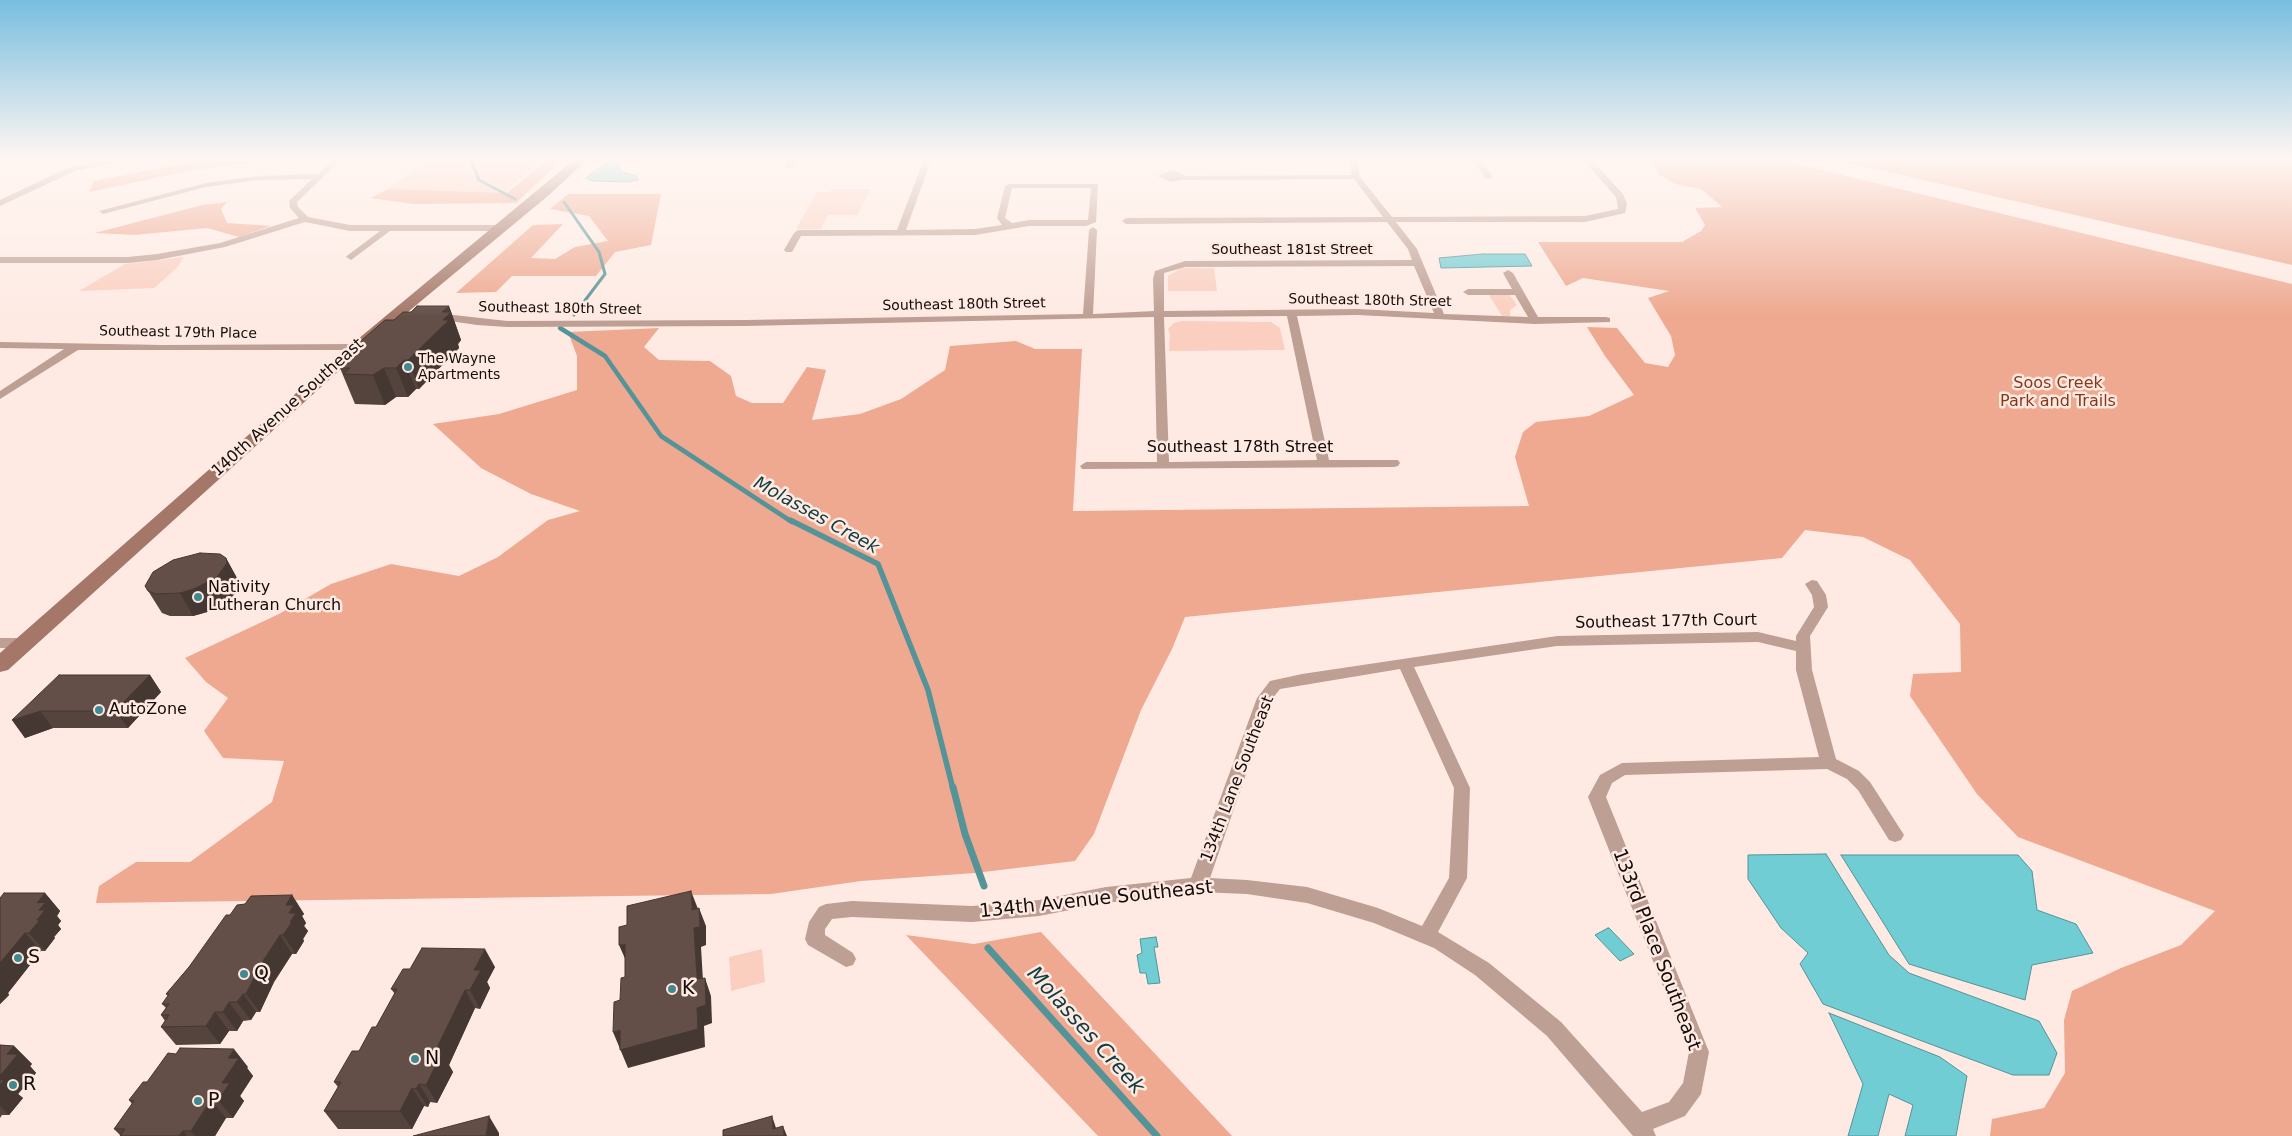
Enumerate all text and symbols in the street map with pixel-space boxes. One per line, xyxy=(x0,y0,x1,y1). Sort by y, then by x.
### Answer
street label: Southeast 181st Street xyxy=(1211,242,1373,258)
street label: Southeast 180th Street xyxy=(1288,291,1452,311)
street label: Southeast 180th Street xyxy=(882,295,1046,315)
street label: Southeast 180th Street xyxy=(478,299,642,319)
street label: Southeast 179th Place xyxy=(99,323,257,343)
street label: 140th Avenue Southeast xyxy=(208,335,368,481)
place label: The Wayne Apartments xyxy=(418,351,500,384)
marker: The Wayne Apartments xyxy=(402,361,414,373)
park label: Soos Creek Park and Trails xyxy=(2000,374,2116,412)
street label: Southeast 178th Street xyxy=(1147,438,1333,458)
water label: Molasses Creek xyxy=(750,473,882,559)
place label: Nativity Lutheran Church xyxy=(208,578,341,616)
marker: Nativity Lutheran Church xyxy=(192,591,204,603)
street label: Southeast 177th Court xyxy=(1575,611,1757,633)
street label: 134th Lane Southeast xyxy=(1197,693,1279,865)
place label: AutoZone xyxy=(109,700,187,720)
marker: AutoZone xyxy=(93,704,105,716)
street label: 133rd Place Southeast xyxy=(1607,846,1705,1054)
street label: 134th Avenue Southeast xyxy=(978,876,1214,924)
place label: S xyxy=(28,947,40,969)
marker: S xyxy=(12,952,24,964)
water label: Molasses Creek xyxy=(1021,962,1149,1100)
place label: Q xyxy=(254,963,269,985)
marker: Q xyxy=(238,968,250,980)
place label: K xyxy=(682,978,694,1000)
marker: K xyxy=(666,983,678,995)
place label: N xyxy=(425,1048,439,1070)
marker: N xyxy=(409,1053,421,1065)
place label: R xyxy=(23,1074,36,1096)
marker: R xyxy=(7,1079,19,1091)
place label: P xyxy=(208,1090,219,1112)
marker: P xyxy=(192,1095,204,1107)

